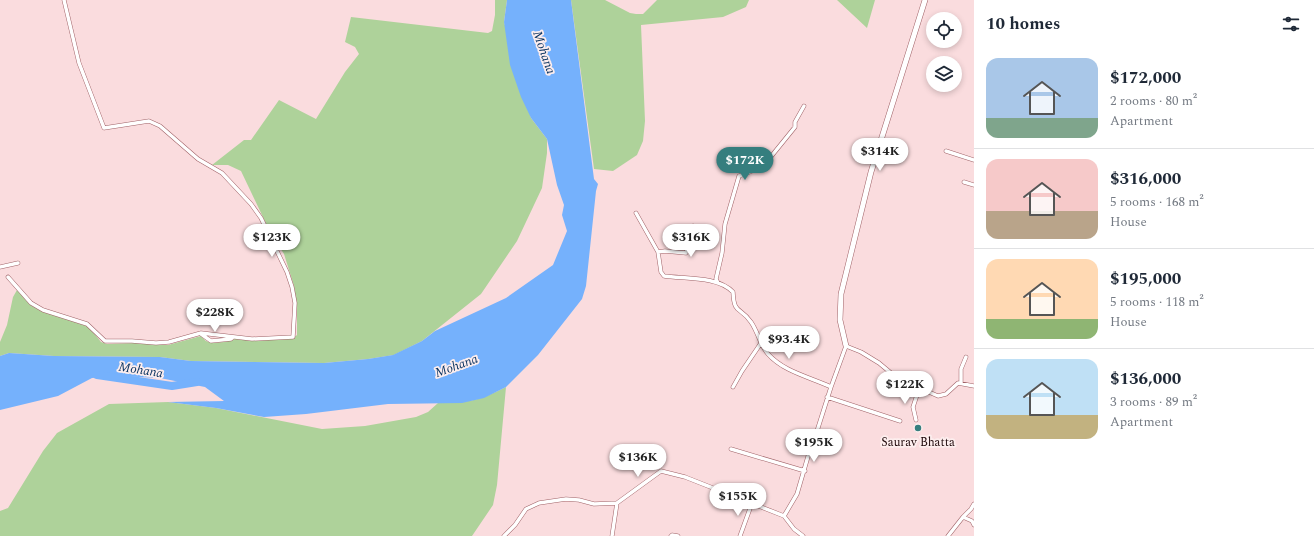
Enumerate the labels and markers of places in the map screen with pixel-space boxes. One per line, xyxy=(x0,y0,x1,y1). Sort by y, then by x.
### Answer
pin: $314K xyxy=(852,138,908,172)
pin: $172K xyxy=(717,147,773,181)
pin: $123K xyxy=(244,224,300,258)
pin: $316K xyxy=(663,224,719,258)
pin: $228K xyxy=(187,299,243,333)
pin: $93.4K xyxy=(756,326,822,360)
pin: $122K xyxy=(877,371,933,405)
marker: Saurav Bhatta xyxy=(913,423,923,433)
pin: $195K xyxy=(786,429,842,463)
place label: Saurav Bhatta xyxy=(881,433,955,452)
pin: $136K xyxy=(610,444,666,478)
pin: $155K xyxy=(710,483,766,517)

